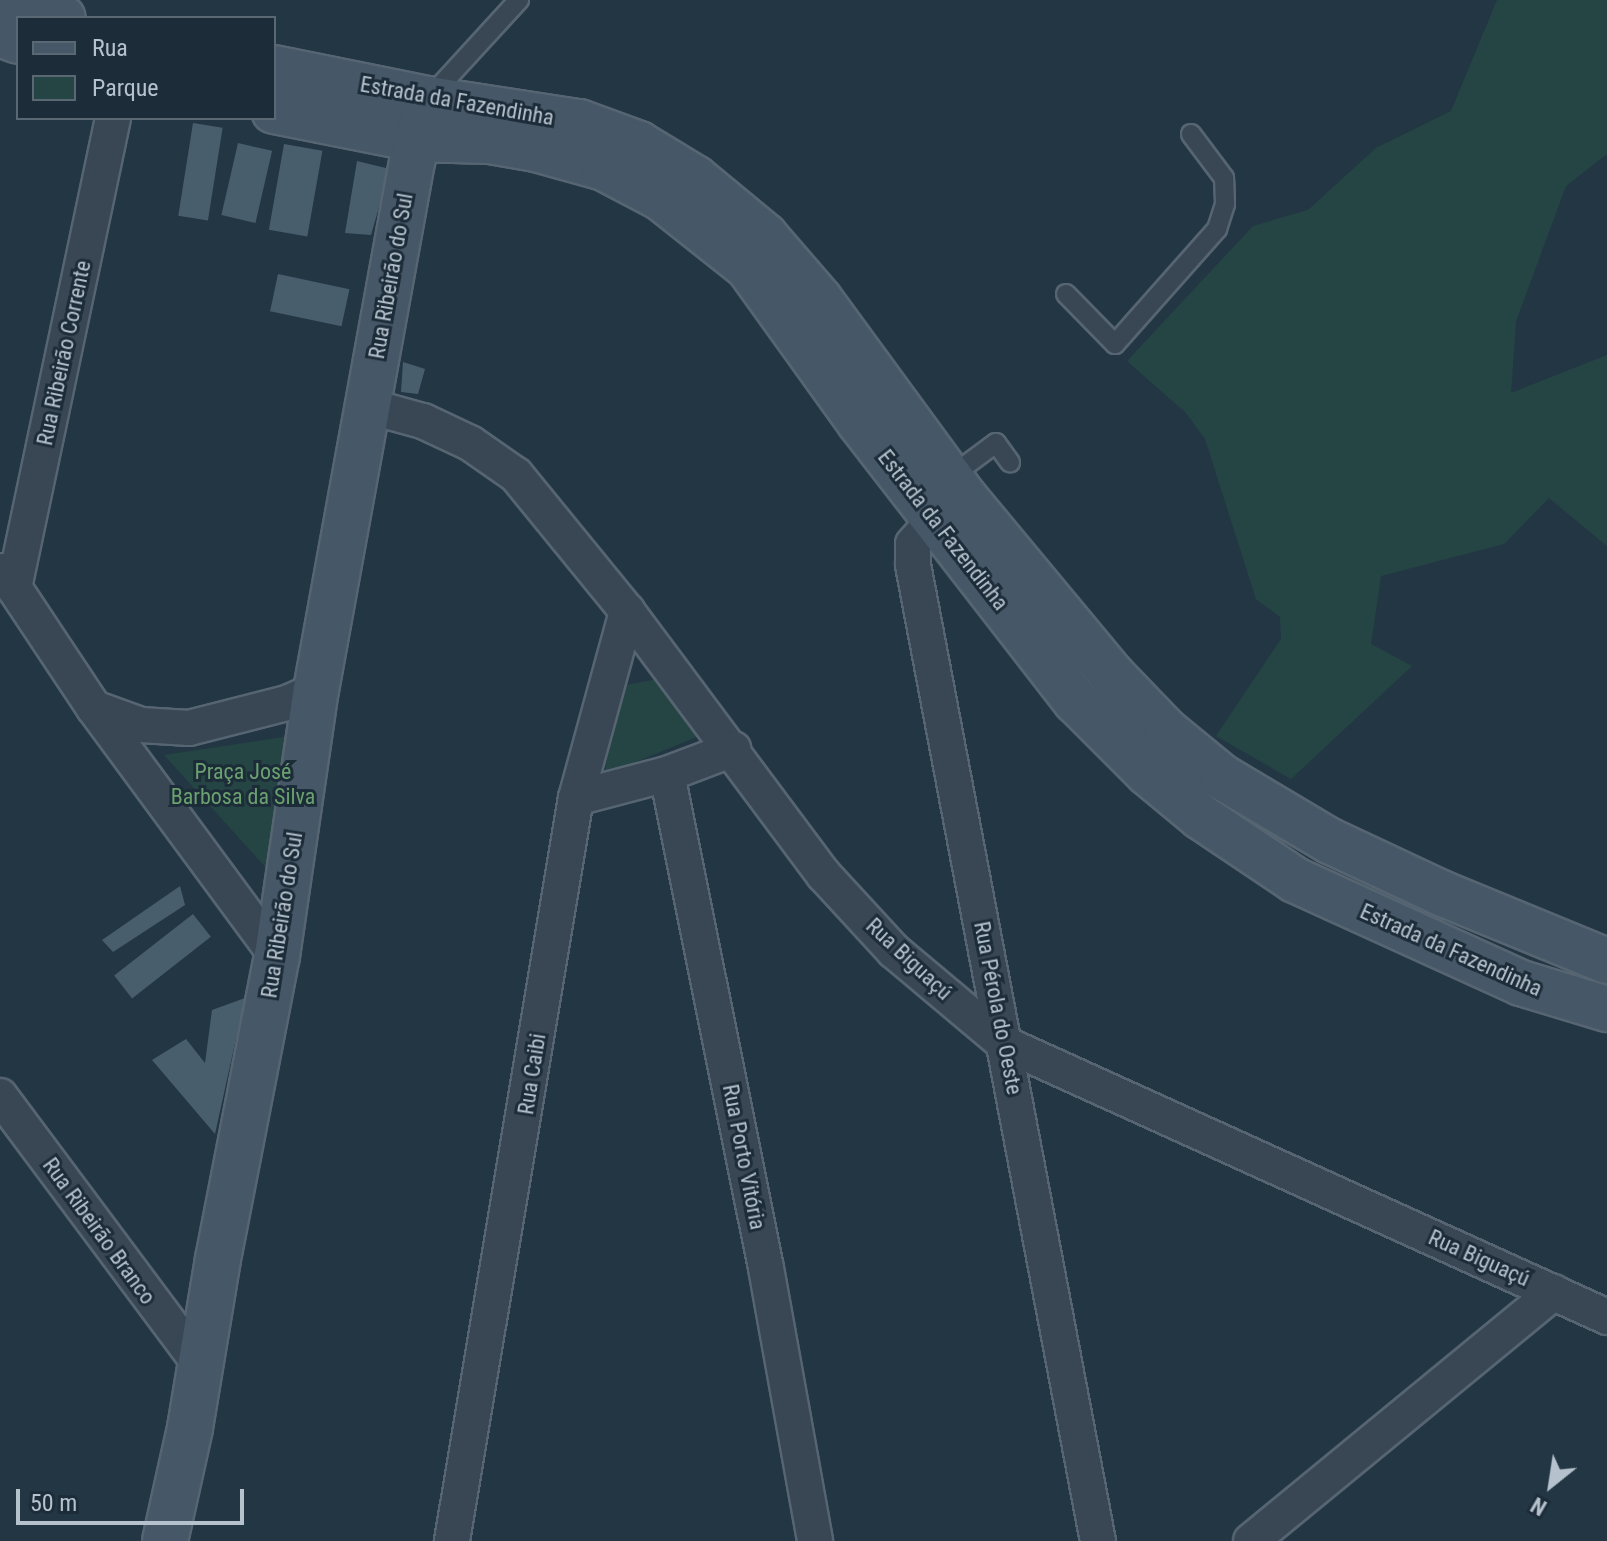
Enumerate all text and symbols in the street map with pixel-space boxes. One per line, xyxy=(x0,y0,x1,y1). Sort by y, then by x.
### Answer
legend xyxy=(16,16,276,120)
text: Rua xyxy=(92,34,128,62)
street label: Estrada da Fazendinha xyxy=(358,71,556,131)
text: Parque xyxy=(92,74,159,102)
street label: Rua Ribeirão do Sul xyxy=(363,191,419,361)
street label: Rua Ribeirão Corrente xyxy=(32,258,96,448)
street label: Estrada da Fazendinha xyxy=(872,445,1014,615)
park label: Praça José Barbosa da Silva xyxy=(171,758,315,810)
street label: Rua Ribeirão do Sul xyxy=(256,830,308,1000)
street label: Estrada da Fazendinha xyxy=(1356,898,1546,1002)
street label: Rua Biguaçú xyxy=(861,913,957,1005)
street label: Rua Pérola do Oeste xyxy=(968,919,1028,1097)
street label: Rua Caibi xyxy=(513,1032,551,1116)
street label: Rua Porto Vitória xyxy=(717,1082,771,1232)
street label: Rua Ribeirão Branco xyxy=(37,1153,161,1309)
street label: Rua Biguaçú xyxy=(1424,1224,1534,1292)
north arrow xyxy=(1511,1445,1591,1525)
scale bar xyxy=(20,1473,248,1523)
text: 50 m xyxy=(30,1489,77,1517)
text: N xyxy=(1527,1492,1551,1520)

